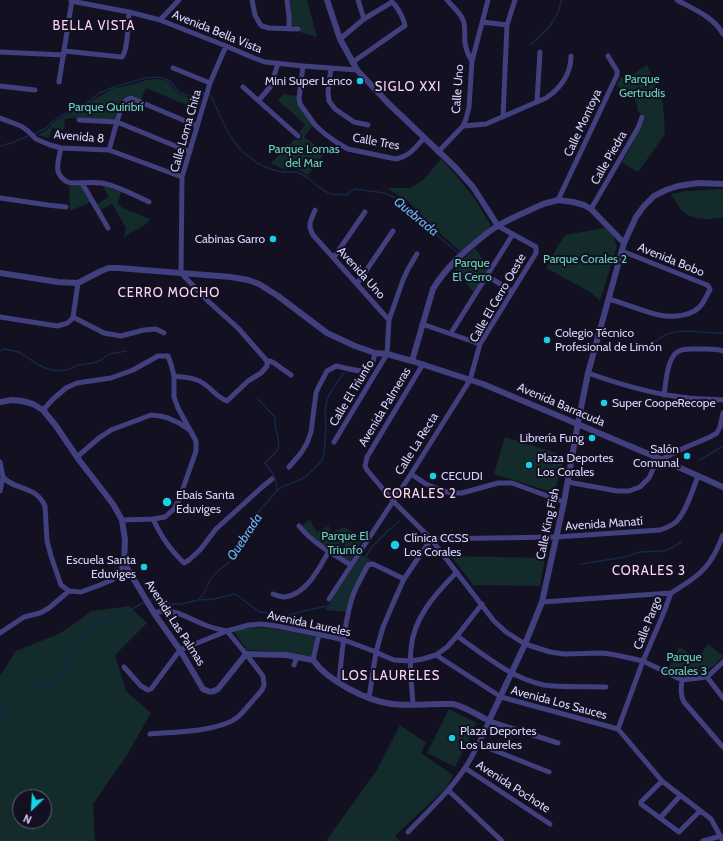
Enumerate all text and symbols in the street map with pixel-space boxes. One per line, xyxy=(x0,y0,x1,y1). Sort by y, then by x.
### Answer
street label: Avenida Bella Vista xyxy=(170,7,264,57)
district label: BELLA VISTA xyxy=(53,18,135,34)
street label: Calle Uno xyxy=(449,64,467,114)
park label: Parque Gertrudis xyxy=(619,72,665,100)
place label: Mini Super Lenco xyxy=(265,74,352,88)
marker: Mini Super Lenco xyxy=(355,76,365,86)
district label: SIGLO XXI xyxy=(375,79,441,95)
street label: Calle Montoya xyxy=(561,87,605,159)
street label: Calle Loma Chita xyxy=(167,88,205,174)
park label: Parque Quiribrí xyxy=(68,100,144,114)
street label: Avenida 8 xyxy=(53,128,105,146)
street label: Calle Piedra xyxy=(588,129,630,187)
street label: Calle Tres xyxy=(351,131,401,153)
park label: Parque Lomas del Mar xyxy=(268,142,340,170)
water label: Quebrada xyxy=(391,194,441,240)
place label: Cabinas Garro xyxy=(195,232,265,246)
marker: Cabinas Garro xyxy=(268,234,278,244)
street label: Avenida Bobo xyxy=(636,240,706,280)
street label: Avenida Uno xyxy=(334,244,388,302)
street label: Calle El Cerro Oeste xyxy=(467,251,529,345)
park label: Parque Corales 2 xyxy=(543,252,627,266)
park label: Parque El Cerro xyxy=(452,256,492,284)
district label: CERRO MOCHO xyxy=(118,285,220,301)
place label: Colegio Técnico Profesional de Limón xyxy=(555,326,662,354)
marker: Colegio Técnico Profesional de Limón xyxy=(542,335,552,345)
street label: Calle El Triunfo xyxy=(327,357,377,429)
street label: Avenida Palmeras xyxy=(356,365,414,449)
street label: Avenida Barracuda xyxy=(515,380,607,430)
place label: Super CoopeRecope xyxy=(612,396,716,410)
marker: Super CoopeRecope xyxy=(599,398,609,408)
street label: Calle La Recta xyxy=(392,410,442,478)
place label: Librería Fung xyxy=(519,431,584,445)
marker: Librería Fung xyxy=(587,433,597,443)
place label: Salón Comunal xyxy=(633,442,679,470)
place label: Plaza Deportes Los Corales xyxy=(537,451,613,479)
marker: Salón Comunal xyxy=(682,451,692,461)
marker: Plaza Deportes Los Corales xyxy=(524,460,534,470)
place label: CECUDI xyxy=(441,469,483,483)
marker: CECUDI xyxy=(428,471,438,481)
district label: CORALES 2 xyxy=(383,486,457,502)
street label: Calle King Fish xyxy=(533,487,563,561)
place label: Ebais Santa Eduviges xyxy=(176,488,234,516)
marker: Ebais Santa Eduviges xyxy=(161,496,173,508)
water label: Quebrada xyxy=(224,511,266,563)
street label: Avenida Manatí xyxy=(565,514,643,534)
park label: Parque El Triunfo xyxy=(321,529,369,557)
place label: Clínica CCSS Los Corales xyxy=(404,531,469,559)
marker: Clínica CCSS Los Corales xyxy=(389,539,401,551)
place label: Escuela Santa Eduviges xyxy=(66,553,136,581)
marker: Escuela Santa Eduviges xyxy=(139,562,149,572)
district label: CORALES 3 xyxy=(612,563,686,579)
street label: Avenida Las Palmas xyxy=(142,577,208,669)
street label: Calle Pargo xyxy=(631,594,665,652)
street label: Avenida Laureles xyxy=(266,608,352,640)
park label: Parque Corales 3 xyxy=(661,650,707,678)
district label: LOS LAURELES xyxy=(342,668,440,684)
street label: Avenida Los Sauces xyxy=(509,683,609,723)
place label: Plaza Deportes Los Laureles xyxy=(460,724,536,752)
marker: Plaza Deportes Los Laureles xyxy=(447,733,457,743)
street label: Avenida Pochote xyxy=(473,758,553,816)
north arrow xyxy=(12,789,52,829)
text: N xyxy=(21,811,34,827)

